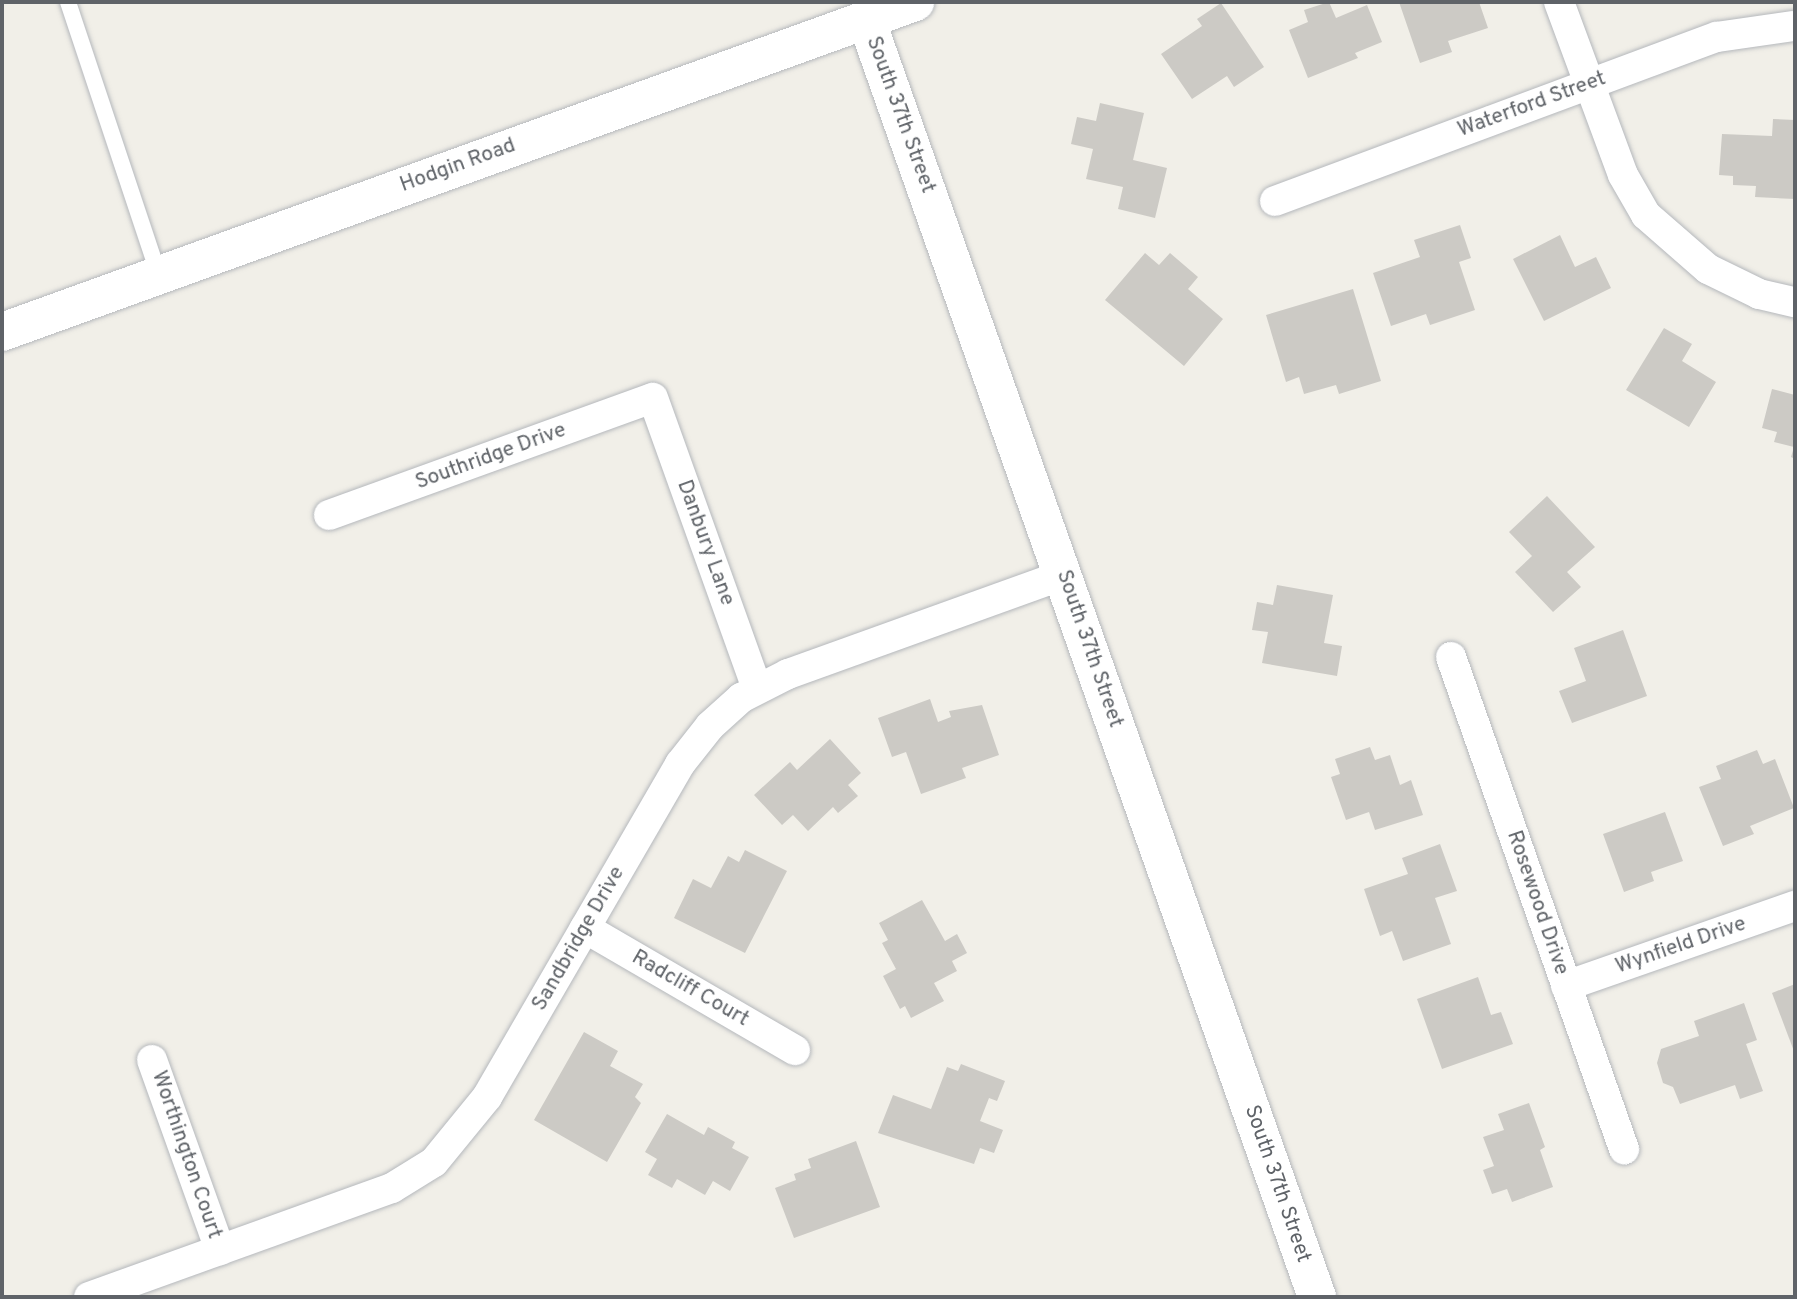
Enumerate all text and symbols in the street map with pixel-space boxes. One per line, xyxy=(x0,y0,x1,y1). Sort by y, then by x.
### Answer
street label: South 37th Street xyxy=(860,33,940,197)
street label: Waterford Street xyxy=(1455,67,1609,143)
street label: Hodgin Road xyxy=(397,133,519,199)
street label: Southridge Drive xyxy=(412,418,570,496)
street label: Danbury Lane xyxy=(671,477,739,609)
street label: South 37th Street xyxy=(1050,567,1128,731)
street label: Rosewood Drive xyxy=(1500,827,1574,979)
street label: Sandbridge Drive xyxy=(527,862,631,1016)
street label: Wynfield Drive xyxy=(1613,912,1749,980)
street label: Radcliff Court xyxy=(627,945,753,1033)
street label: Worthington Court xyxy=(145,1068,227,1242)
street label: South 37th Street xyxy=(1238,1102,1316,1266)

